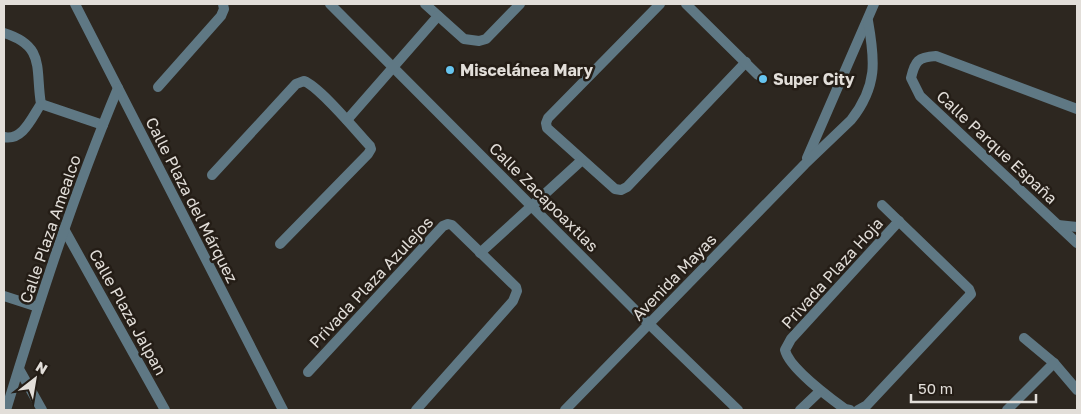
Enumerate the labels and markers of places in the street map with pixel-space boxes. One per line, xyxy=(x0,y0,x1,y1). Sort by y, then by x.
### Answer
place label: Miscelánea Mary xyxy=(460,60,593,80)
marker: Miscelánea Mary xyxy=(444,64,456,76)
place label: Super City xyxy=(773,69,855,89)
marker: Super City xyxy=(757,73,769,85)

